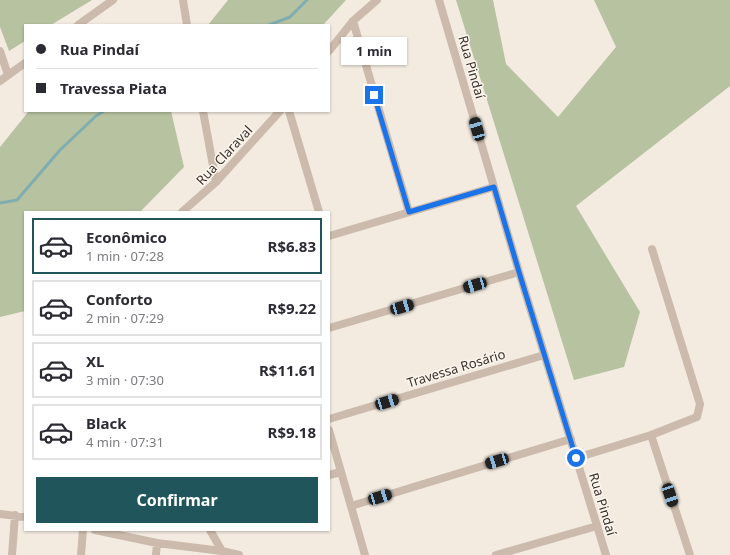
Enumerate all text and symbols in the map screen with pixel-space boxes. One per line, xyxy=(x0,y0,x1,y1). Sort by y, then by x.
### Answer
street label: Rua Pindaí xyxy=(454,33,490,101)
callout: 1 min xyxy=(341,37,407,65)
text: Rua Pindaí xyxy=(60,39,139,59)
text: 1 min xyxy=(356,42,392,60)
text: Travessa Piata xyxy=(60,78,167,98)
route end xyxy=(365,86,383,104)
car xyxy=(468,116,486,142)
street label: Rua Claraval xyxy=(192,121,256,189)
text: Econômico xyxy=(86,227,167,247)
icon: car xyxy=(38,228,74,264)
text: R$6.83 xyxy=(268,236,316,256)
text: 1 min · 07:28 xyxy=(86,247,164,265)
car xyxy=(462,276,488,294)
text: Conforto xyxy=(86,289,153,309)
icon: car xyxy=(38,290,74,326)
text: R$9.22 xyxy=(268,298,316,318)
car xyxy=(389,298,415,316)
text: 2 min · 07:29 xyxy=(86,309,164,327)
street label: Travessa Rosário xyxy=(405,344,508,392)
text: XL xyxy=(86,351,104,371)
icon: car xyxy=(38,352,74,388)
text: R$11.61 xyxy=(259,360,316,380)
text: 3 min · 07:30 xyxy=(86,371,164,389)
car xyxy=(374,393,400,411)
text: Black xyxy=(86,413,126,433)
icon: car xyxy=(38,414,74,450)
text: R$9.18 xyxy=(268,422,316,442)
text: 4 min · 07:31 xyxy=(86,433,164,451)
route start xyxy=(567,449,585,467)
car xyxy=(484,452,510,470)
street label: Rua Pindaí xyxy=(585,470,621,538)
button: Confirmar xyxy=(36,477,318,523)
car xyxy=(661,482,679,508)
car xyxy=(367,488,393,506)

